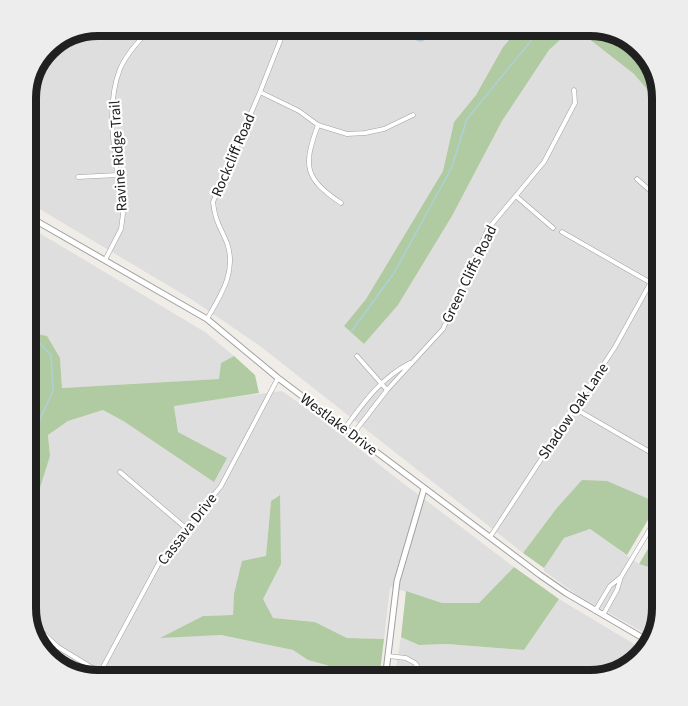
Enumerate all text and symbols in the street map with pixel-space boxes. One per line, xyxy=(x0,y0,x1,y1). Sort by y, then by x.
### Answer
street label: Ravine Ridge Trail xyxy=(104,100,133,212)
street label: Rockcliff Road xyxy=(206,110,260,200)
street label: Green Cliffs Road xyxy=(437,222,502,327)
street label: Shadow Oak Lane xyxy=(533,359,614,464)
street label: Westlake Drive xyxy=(296,388,382,460)
street label: Cassava Drive xyxy=(153,489,222,570)

